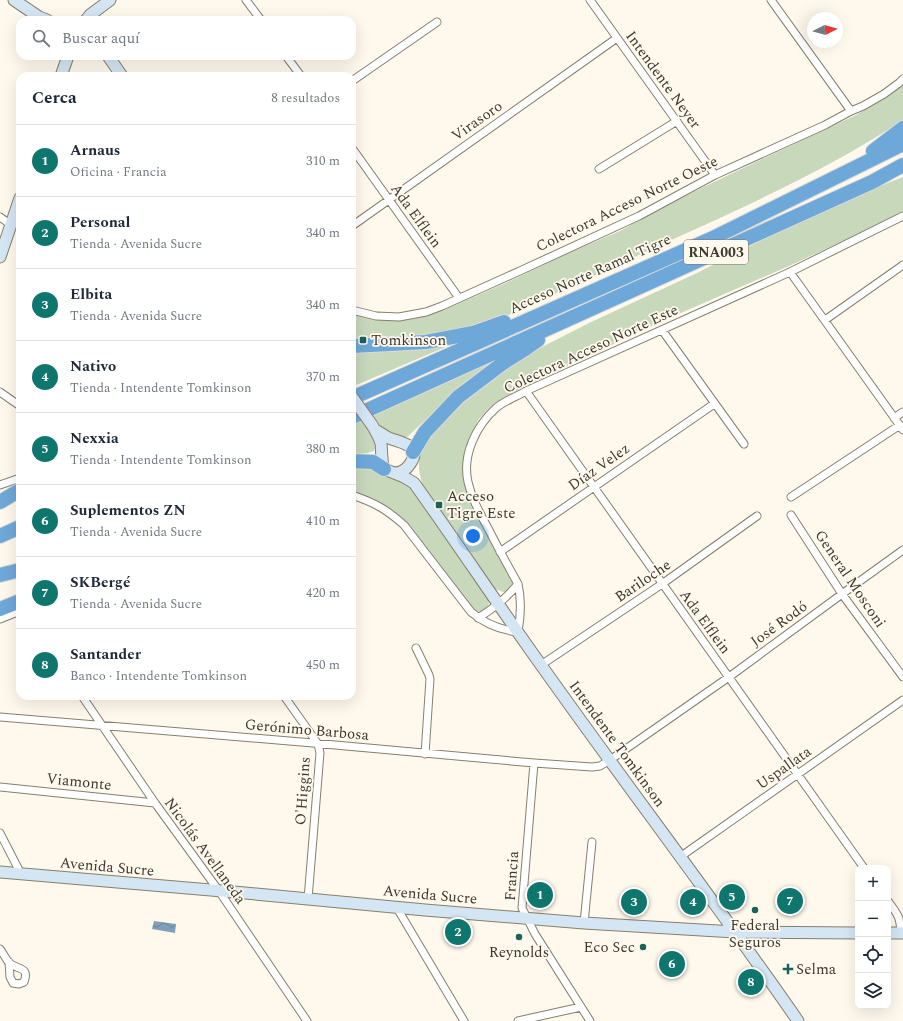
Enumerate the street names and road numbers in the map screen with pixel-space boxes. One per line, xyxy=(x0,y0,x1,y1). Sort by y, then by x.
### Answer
street label: Intendente Neyer xyxy=(620,26,706,134)
street label: Virasoro xyxy=(447,95,507,147)
street label: Colectora Acceso Norte Oeste xyxy=(532,150,722,258)
street label: Ada Elflein xyxy=(385,179,447,253)
street label: Acceso Norte Ramal Tigre xyxy=(505,228,675,320)
road number: RNA003 xyxy=(684,240,748,264)
street label: Colectora Acceso Norte Este xyxy=(500,298,682,400)
street label: Díaz Velez xyxy=(563,437,635,497)
street label: General Mosconi xyxy=(809,525,891,633)
street label: Bariloche xyxy=(610,554,676,608)
street label: Ada Elflein xyxy=(674,585,736,659)
street label: José Rodó xyxy=(746,595,812,653)
street label: Intendente Tomkinson xyxy=(563,676,671,812)
street label: Gerónimo Barbosa xyxy=(244,713,371,747)
street label: Uspallata xyxy=(752,740,817,795)
street label: O'Higgins xyxy=(289,756,317,826)
street label: Viamonte xyxy=(45,767,113,797)
street label: Nicolás Avellaneda xyxy=(158,793,252,910)
street label: Francia xyxy=(499,850,525,902)
street label: Avenida Sucre xyxy=(59,851,155,883)
street label: Avenida Sucre xyxy=(382,879,478,911)

